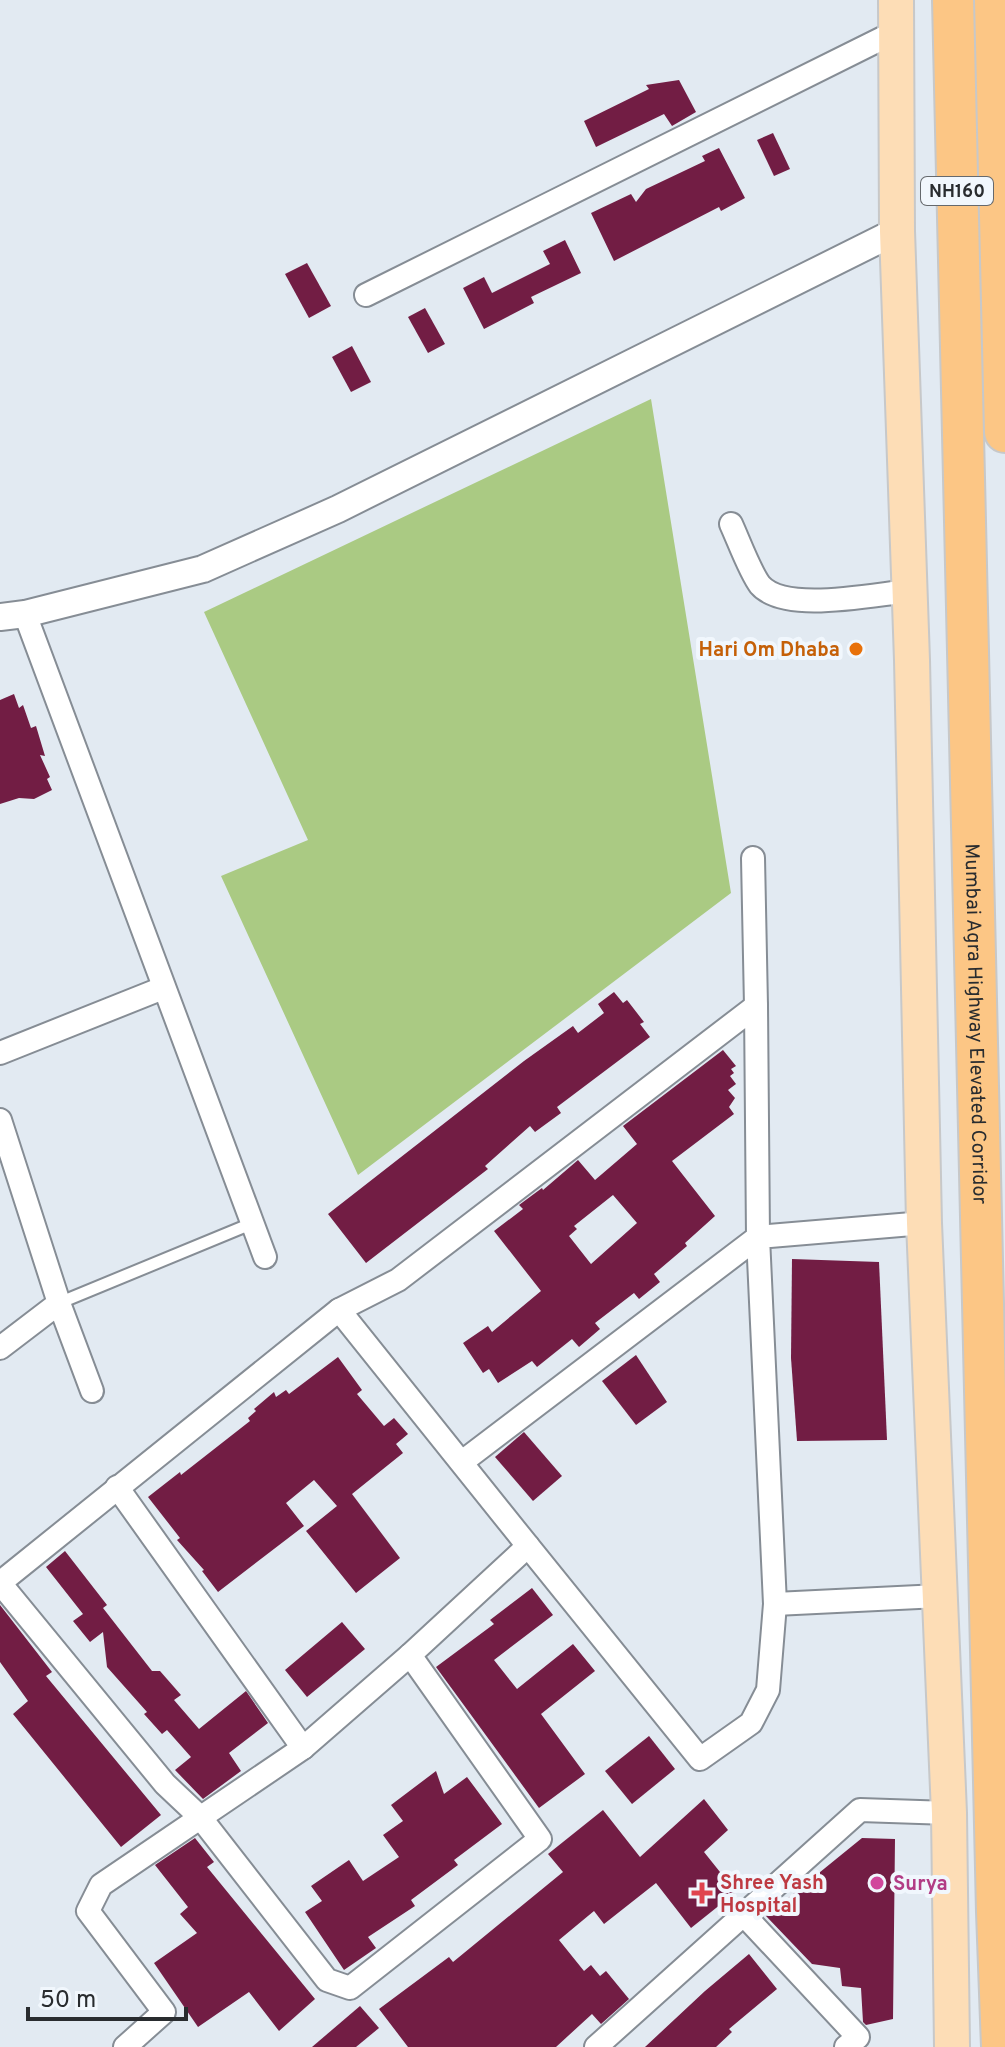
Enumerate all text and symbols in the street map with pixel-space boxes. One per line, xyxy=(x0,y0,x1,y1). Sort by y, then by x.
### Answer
road number: NH160 xyxy=(921,177,993,205)
place label: Hari Om Dhaba xyxy=(698,638,840,664)
marker: Hari Om Dhaba xyxy=(847,640,865,658)
street label: Mumbai Agra Highway Elevated Corridor xyxy=(957,843,992,1205)
place label: Shree Yash Hospital xyxy=(720,1871,824,1920)
place label: Surya xyxy=(893,1872,948,1898)
marker: Surya xyxy=(868,1874,886,1892)
marker: Shree Yash Hospital xyxy=(691,1882,713,1904)
scale bar xyxy=(28,1971,186,2021)
text: 50 m xyxy=(40,1986,96,2016)

